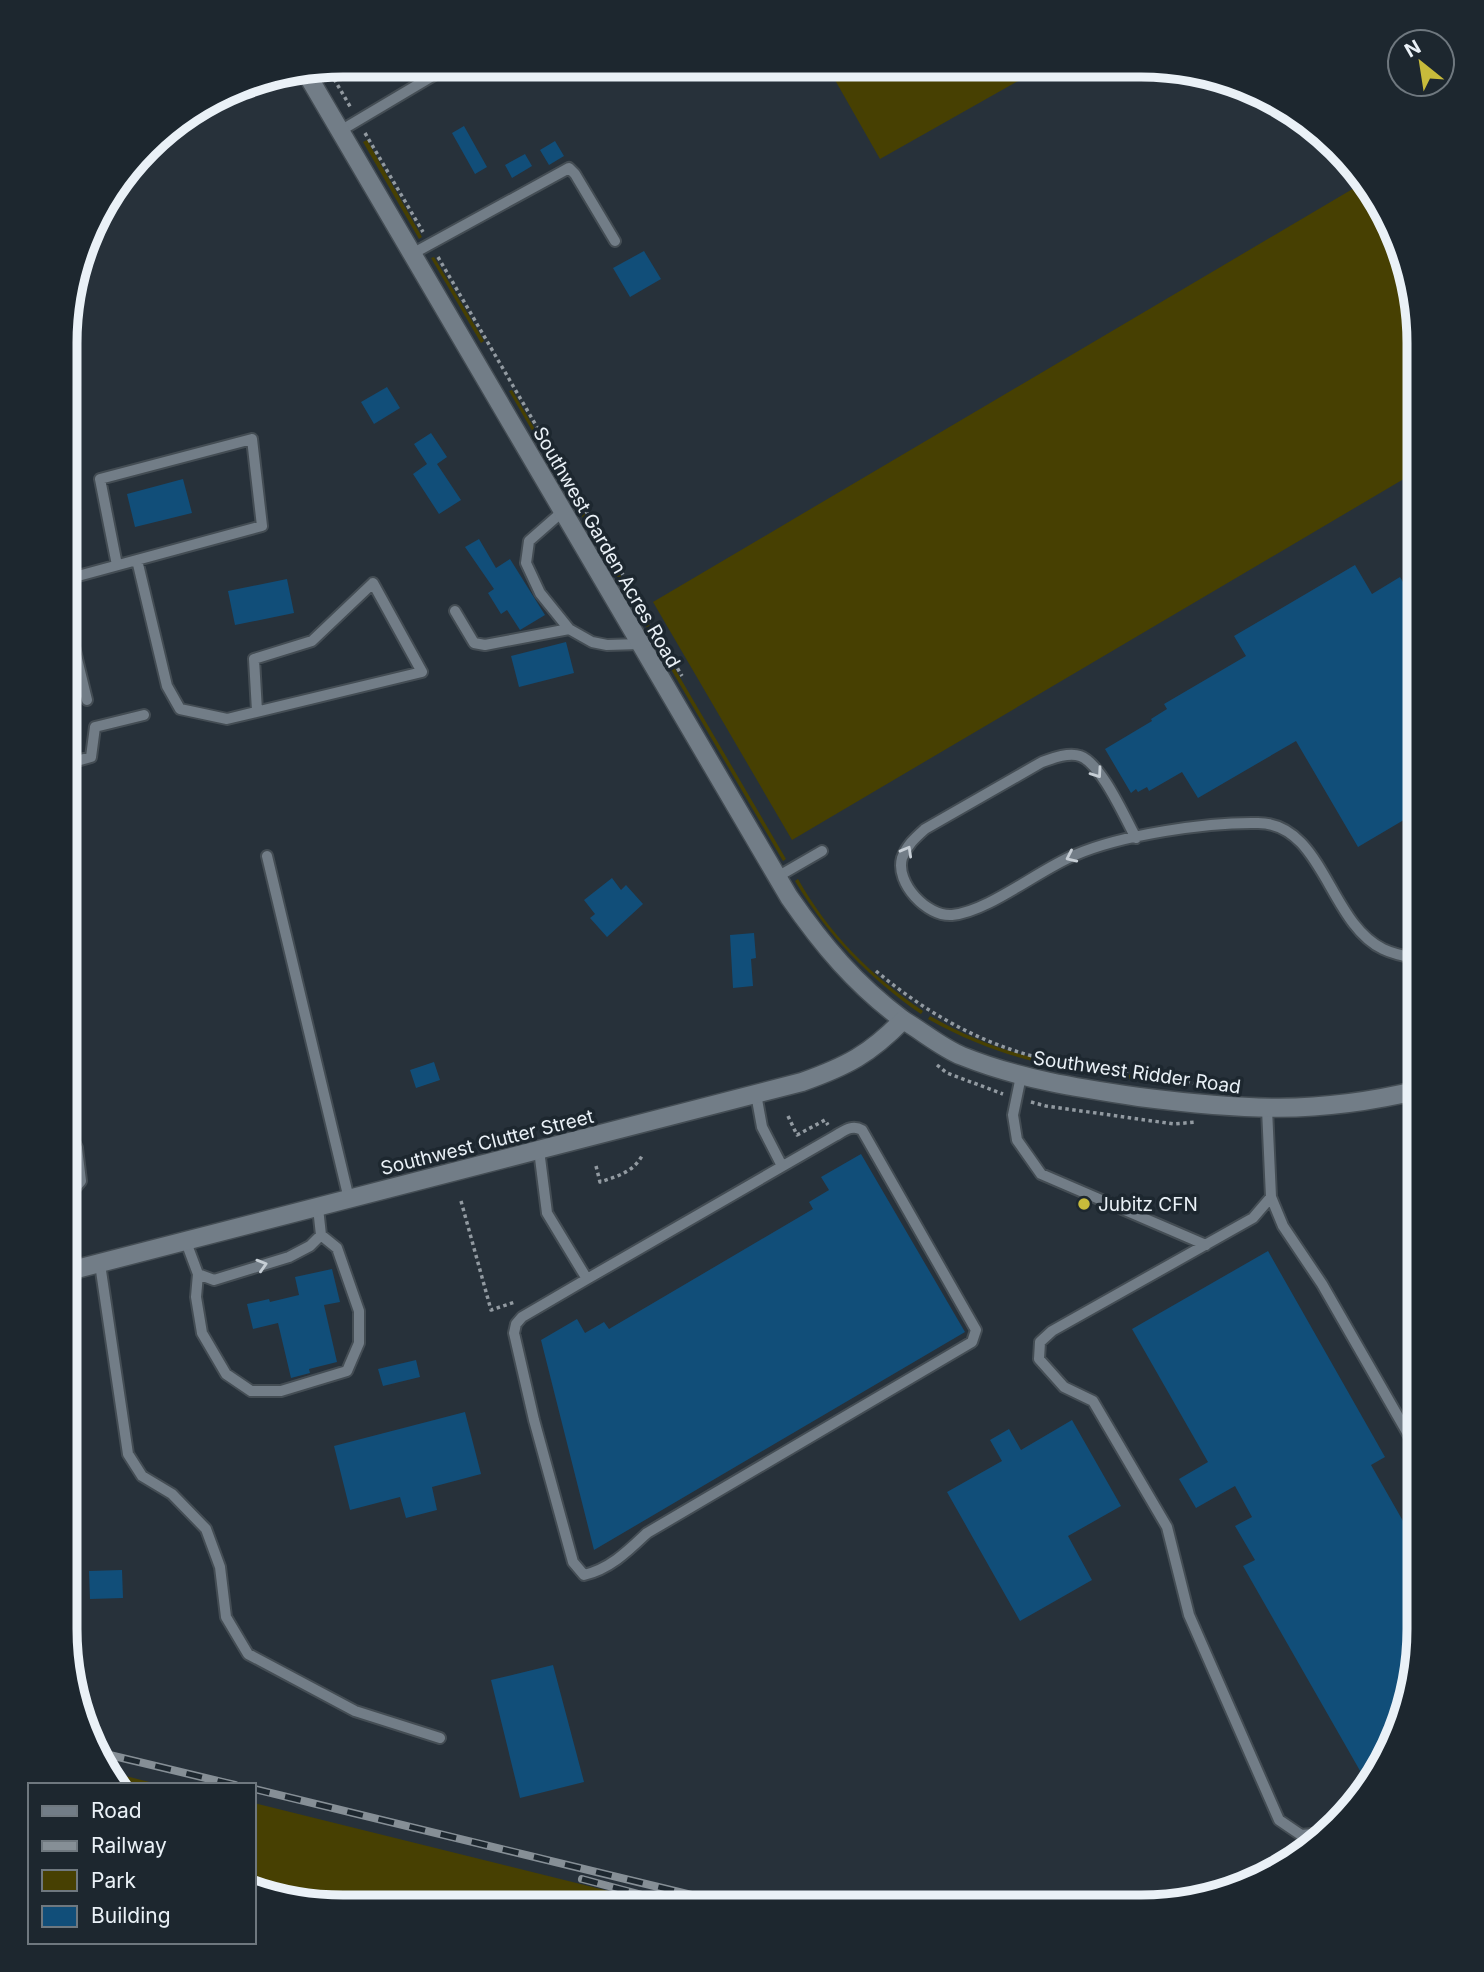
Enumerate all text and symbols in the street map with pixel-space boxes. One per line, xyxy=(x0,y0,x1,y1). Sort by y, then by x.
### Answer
north arrow xyxy=(1386,28,1456,98)
text: N xyxy=(1401,35,1425,62)
street label: Southwest Garden Acres Road xyxy=(528,423,685,672)
one-way arrow xyxy=(1089,765,1101,778)
one-way arrow xyxy=(899,845,912,858)
one-way arrow xyxy=(1066,849,1078,863)
street label: Southwest Ridder Road xyxy=(1032,1047,1242,1098)
street label: Southwest Clutter Street xyxy=(378,1105,596,1180)
place label: Jubitz CFN xyxy=(1098,1193,1198,1216)
marker: Jubitz CFN xyxy=(1076,1196,1092,1212)
one-way arrow xyxy=(256,1259,268,1274)
legend xyxy=(28,1783,256,1944)
text: Road xyxy=(91,1798,142,1823)
text: Railway xyxy=(91,1833,167,1858)
text: Park xyxy=(91,1868,136,1893)
text: Building xyxy=(91,1903,171,1928)

